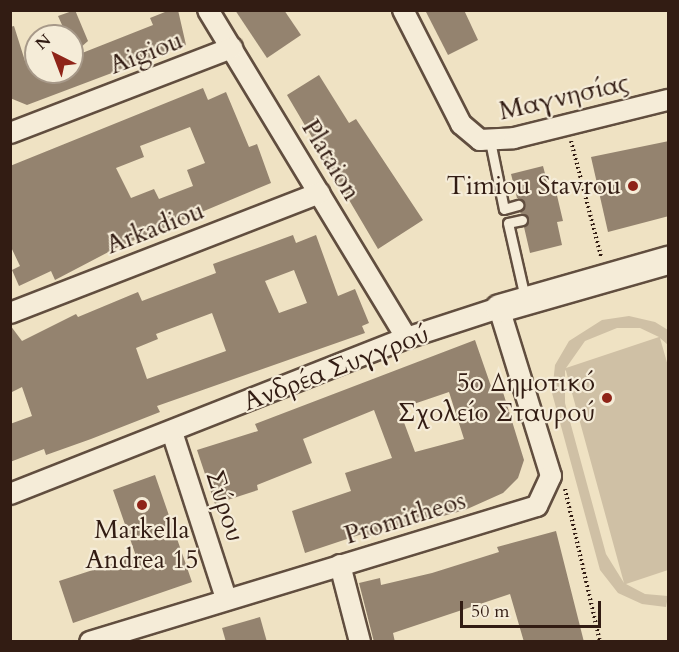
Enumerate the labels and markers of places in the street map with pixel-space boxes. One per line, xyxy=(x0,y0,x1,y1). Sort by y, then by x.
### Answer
place label: Timiou Stavrou xyxy=(447,170,621,202)
marker: Timiou Stavrou xyxy=(626,179,640,193)
place label: 5ο Δημοτικό Σχολείο Σταυρού xyxy=(398,367,595,428)
marker: 5ο Δημοτικό Σχολείο Σταυρού xyxy=(600,391,614,405)
marker: Markella Andrea 15 xyxy=(135,498,149,512)
place label: Markella Andrea 15 xyxy=(85,514,199,576)

